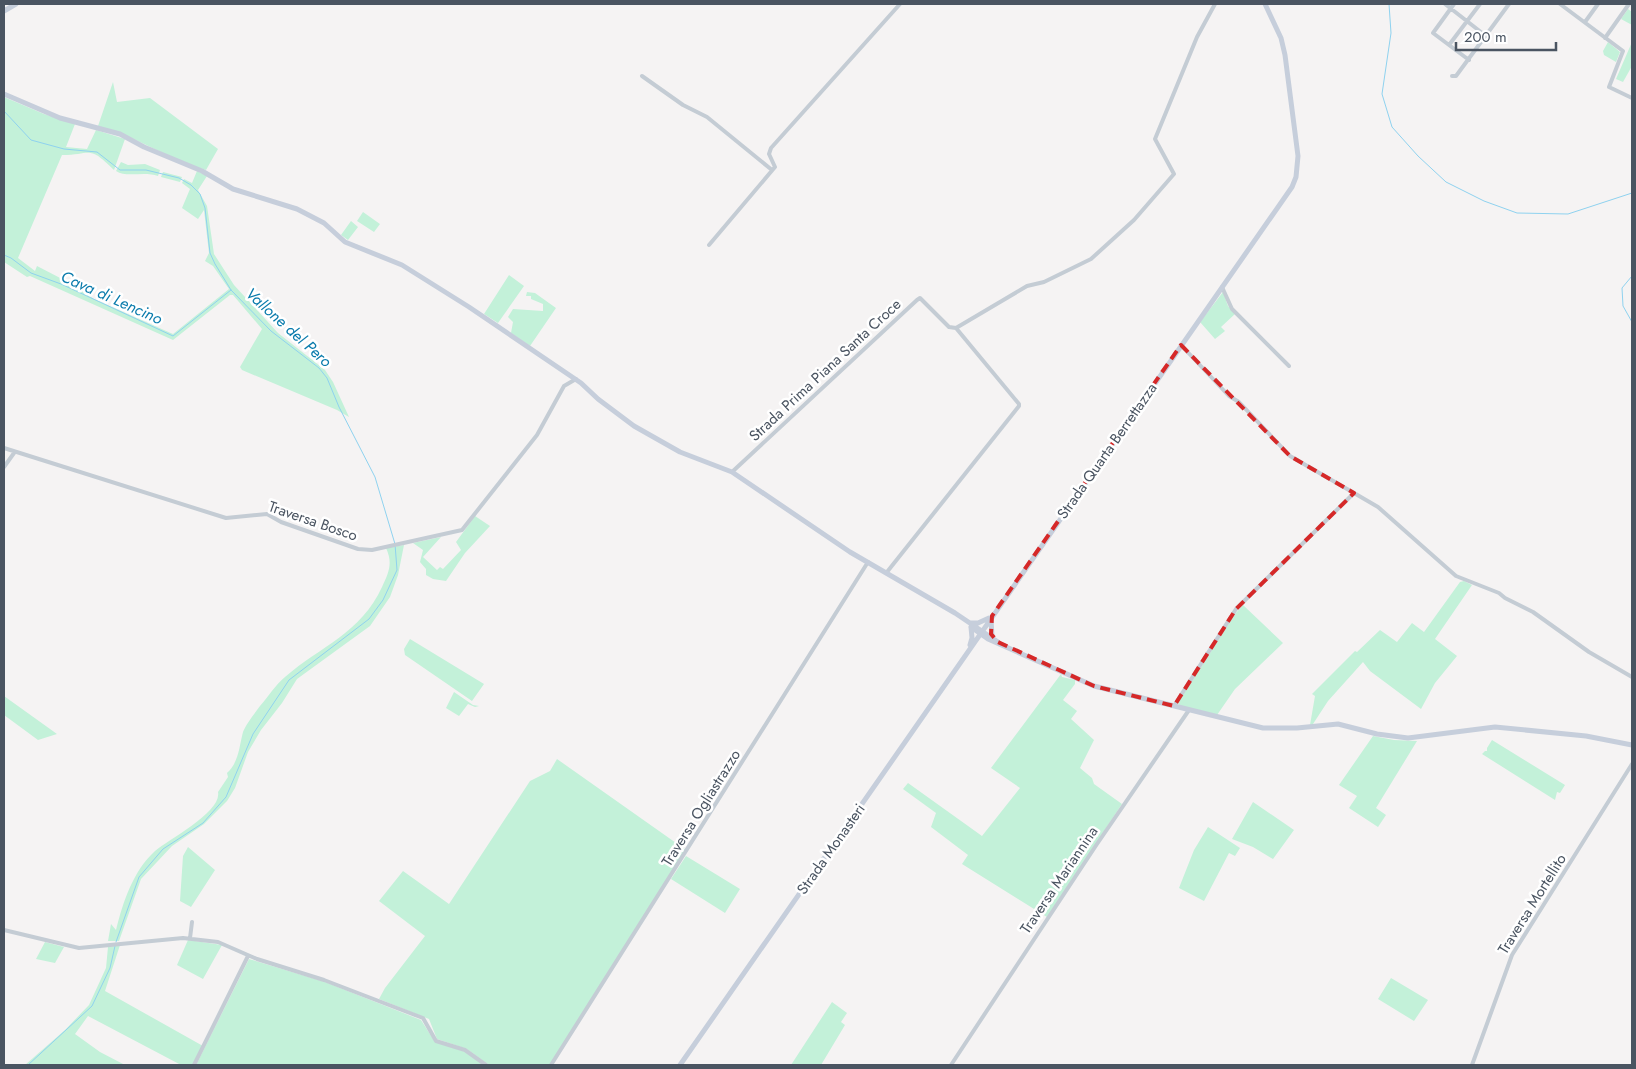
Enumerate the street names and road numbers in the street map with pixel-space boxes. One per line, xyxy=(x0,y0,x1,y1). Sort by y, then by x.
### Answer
street label: Strada Prima Piana Santa Croce xyxy=(744,293,906,446)
street label: Strada Quarta Berrettazza xyxy=(1052,378,1162,524)
street label: Traversa Bosco xyxy=(265,495,361,547)
street label: Traversa Ogliastrazzo xyxy=(656,745,746,871)
street label: Strada Monasteri xyxy=(792,799,870,899)
street label: Traversa Mariannina xyxy=(1015,822,1103,938)
street label: Traversa Mortellito xyxy=(1492,850,1572,958)

